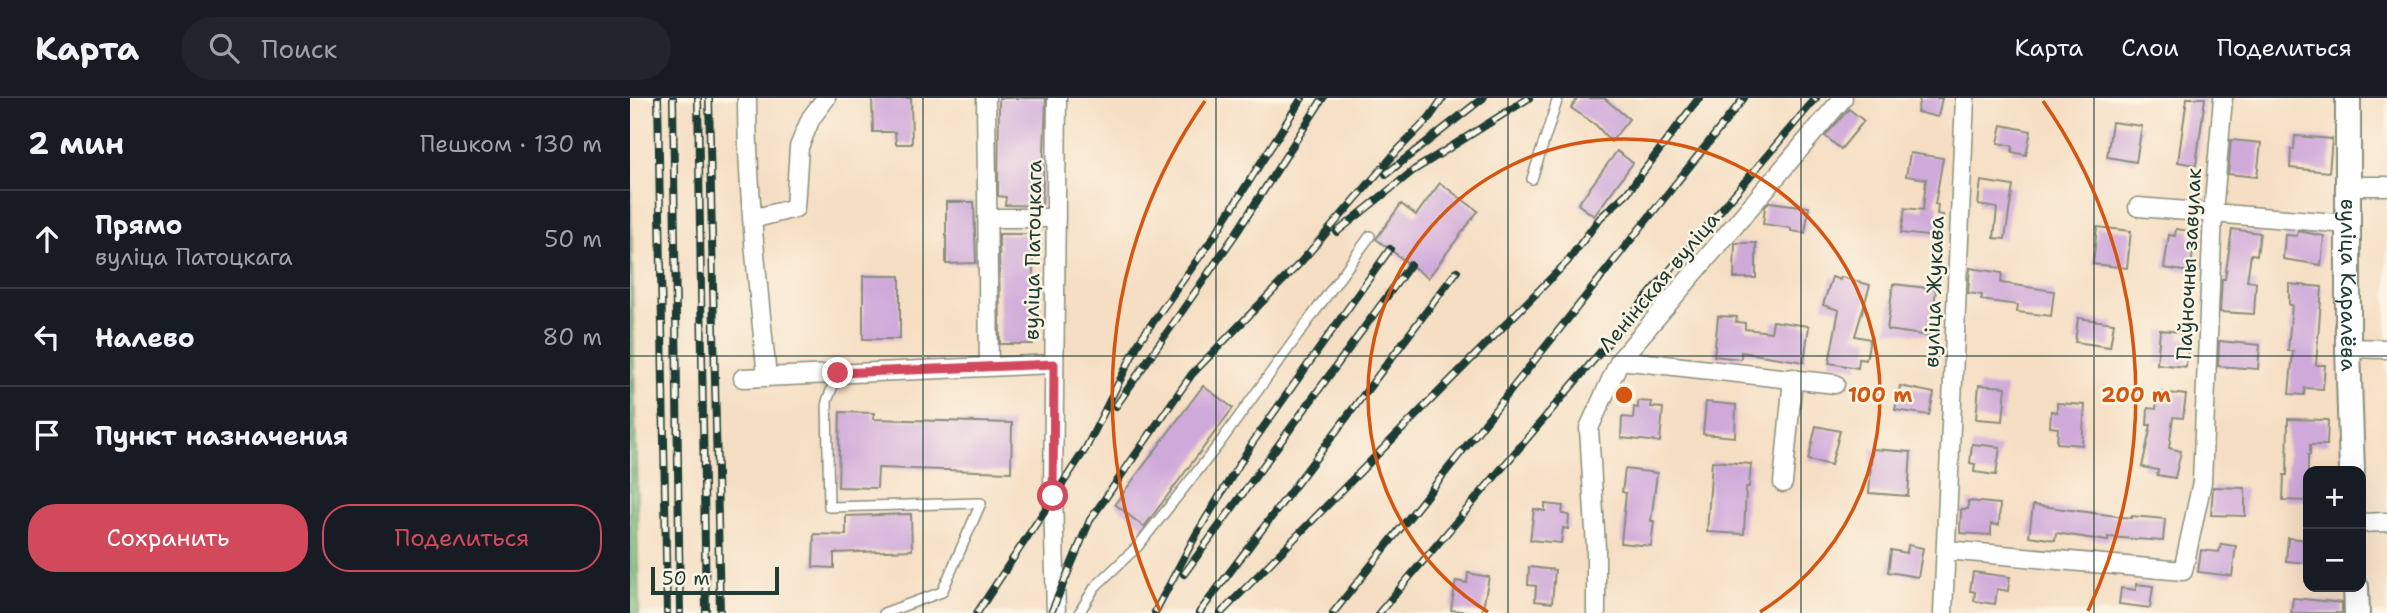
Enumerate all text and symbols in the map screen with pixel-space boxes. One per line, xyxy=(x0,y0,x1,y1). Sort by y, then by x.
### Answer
search box xyxy=(181,17,671,80)
text: Карта xyxy=(35,26,139,71)
icon: search xyxy=(205,29,243,67)
text: Поиск xyxy=(261,31,337,66)
text: Карта xyxy=(2015,32,2083,64)
text: Слои xyxy=(2121,32,2179,64)
text: Поделиться xyxy=(2217,32,2352,64)
text: 2 мин xyxy=(28,123,124,164)
text: Пешком · 130 m xyxy=(420,129,602,159)
street label: вуліца Патоцкага xyxy=(1017,160,1049,340)
street label: Паўночны завулак xyxy=(2170,167,2208,361)
street label: вуліца Каралёва xyxy=(2334,199,2363,372)
street label: Ленінская вуліца xyxy=(1592,206,1726,358)
text: Прямо xyxy=(95,207,183,242)
street label: вуліца Жукава xyxy=(1917,216,1951,368)
icon: ahead xyxy=(28,220,66,258)
text: 50 m xyxy=(544,224,602,254)
text: вуліца Патоцкага xyxy=(95,242,293,272)
icon: left xyxy=(28,318,66,356)
text: Налево xyxy=(95,320,195,355)
text: 80 m xyxy=(543,322,602,352)
route end xyxy=(822,357,853,388)
text: 100 m xyxy=(1848,381,1912,409)
text: 200 m xyxy=(2101,381,2171,409)
centre of rings xyxy=(1612,383,1636,407)
icon: arrive xyxy=(28,416,66,454)
text: Пункт назначения xyxy=(95,418,348,453)
map controls xyxy=(2303,466,2366,592)
button: + xyxy=(2303,466,2366,529)
route start xyxy=(1037,480,1068,511)
button: Сохранить xyxy=(28,504,308,572)
button: Поделиться xyxy=(322,504,602,572)
button: − xyxy=(2303,529,2366,592)
scale bar xyxy=(651,564,779,596)
text: 50 m xyxy=(662,566,710,591)

